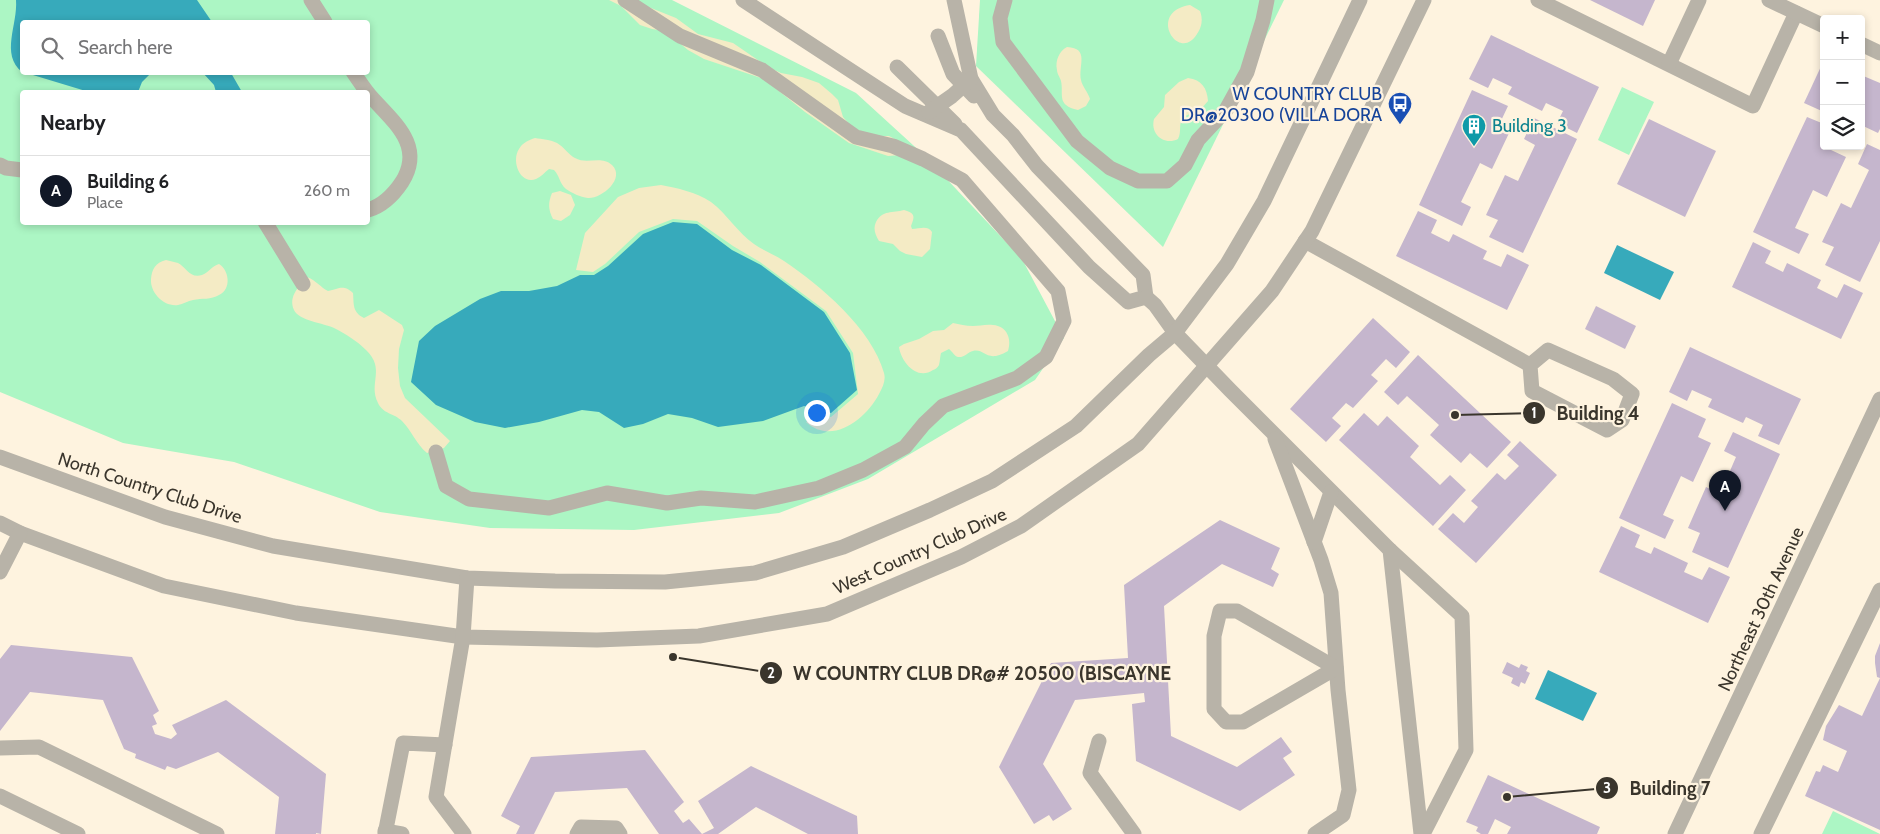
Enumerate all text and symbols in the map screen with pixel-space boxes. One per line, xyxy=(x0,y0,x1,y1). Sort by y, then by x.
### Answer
map controls xyxy=(1820,15,1865,150)
button: + xyxy=(1820,15,1865,60)
search box xyxy=(20,20,370,75)
icon: search xyxy=(38,34,66,62)
text: Search here xyxy=(78,36,172,59)
button: − xyxy=(1820,60,1865,105)
place label: W COUNTRY CLUB DR@20300 (VILLA DORA xyxy=(1181,83,1382,126)
bus stop icon: W COUNTRY CLUB DR@20300 (VILLA DORA xyxy=(1387,91,1413,125)
button: layers xyxy=(1820,105,1865,150)
text: Nearby xyxy=(40,110,106,135)
building icon: Building 3 xyxy=(1461,113,1487,147)
place label: Building 3 xyxy=(1492,115,1567,137)
text: Building 6 xyxy=(87,170,169,193)
text: A xyxy=(51,181,61,200)
text: 260 m xyxy=(304,181,350,200)
text: Place xyxy=(87,193,123,212)
callout: Building 4 xyxy=(1522,396,1650,430)
your location xyxy=(804,400,830,426)
text: Building 4 xyxy=(1556,402,1640,425)
text: 1 xyxy=(1531,404,1537,422)
street label: North Country Club Drive xyxy=(55,448,245,528)
pin: A xyxy=(1709,470,1741,511)
street label: West Country Club Drive xyxy=(830,503,1010,599)
street label: Northeast 30th Avenue xyxy=(1713,523,1809,695)
callout: W COUNTRY CLUB DR@# 20500 (BISCAYNE xyxy=(758,656,1181,690)
text: W COUNTRY CLUB DR@# 20500 (BISCAYNE xyxy=(793,662,1171,685)
text: 2 xyxy=(767,664,775,682)
callout: Building 7 xyxy=(1595,771,1721,805)
text: Building 7 xyxy=(1629,777,1711,800)
text: 3 xyxy=(1603,779,1611,797)

